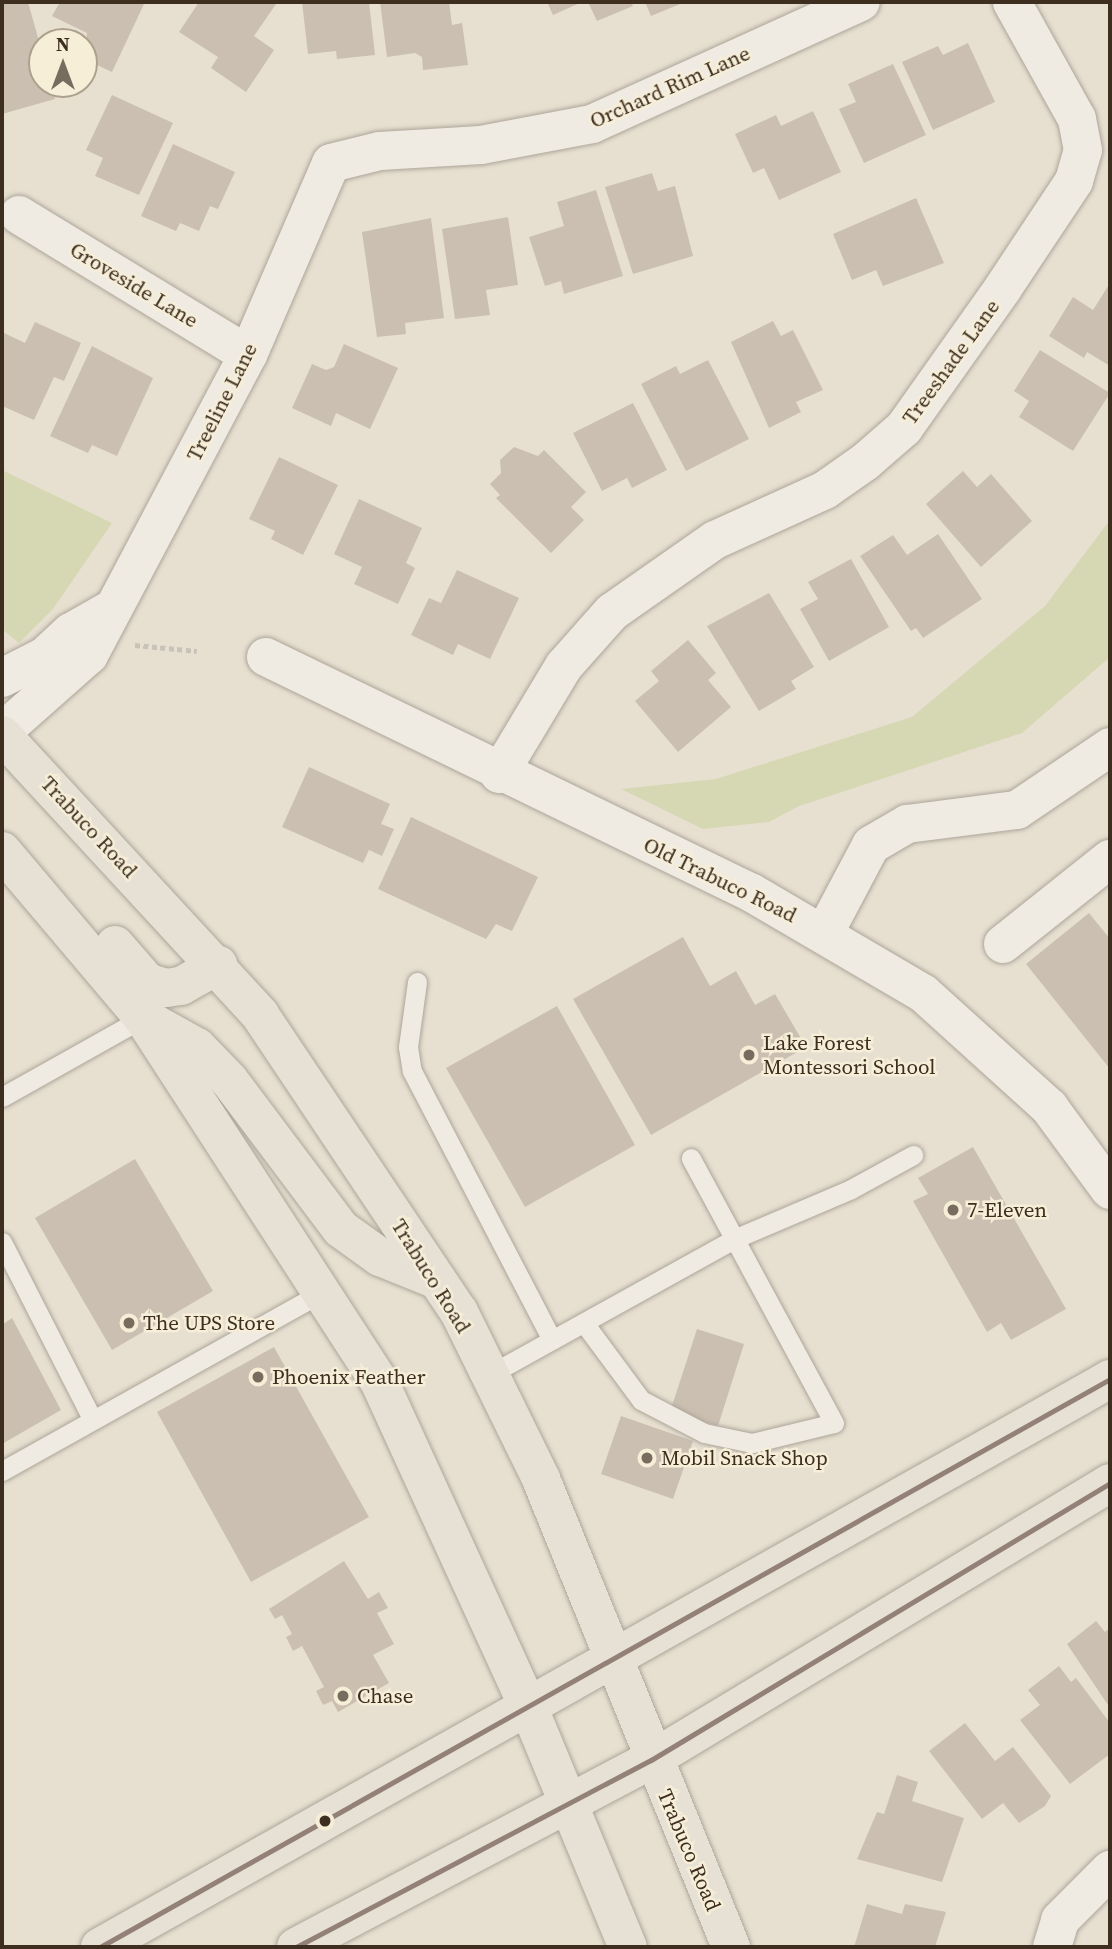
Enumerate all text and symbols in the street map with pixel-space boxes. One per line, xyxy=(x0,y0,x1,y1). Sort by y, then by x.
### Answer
north arrow xyxy=(28,28,98,98)
text: N xyxy=(56,31,70,57)
street label: Orchard Rim Lane xyxy=(586,40,754,134)
street label: Groveside Lane xyxy=(65,237,203,333)
street label: Treeshade Lane xyxy=(897,295,1005,429)
street label: Treeline Lane xyxy=(181,339,263,465)
street label: Trabuco Road xyxy=(36,771,142,883)
street label: Old Trabuco Road xyxy=(639,832,801,928)
place label: Lake Forest Montessori School xyxy=(763,1030,935,1080)
marker: Lake Forest Montessori School xyxy=(741,1047,757,1063)
place label: 7-Eleven xyxy=(967,1197,1047,1223)
marker: 7-Eleven xyxy=(945,1202,961,1218)
street label: Trabuco Road xyxy=(386,1214,476,1338)
place label: The UPS Store xyxy=(143,1310,275,1336)
marker: The UPS Store xyxy=(121,1315,137,1331)
place label: Phoenix Feather xyxy=(272,1364,426,1390)
marker: Phoenix Feather xyxy=(250,1369,266,1385)
place label: Mobil Snack Shop xyxy=(661,1445,828,1471)
marker: Mobil Snack Shop xyxy=(639,1450,655,1466)
place label: Chase xyxy=(357,1683,413,1709)
marker: Chase xyxy=(335,1688,351,1704)
street label: Trabuco Road xyxy=(652,1785,726,1915)
unlabelled marker xyxy=(318,1814,332,1828)

